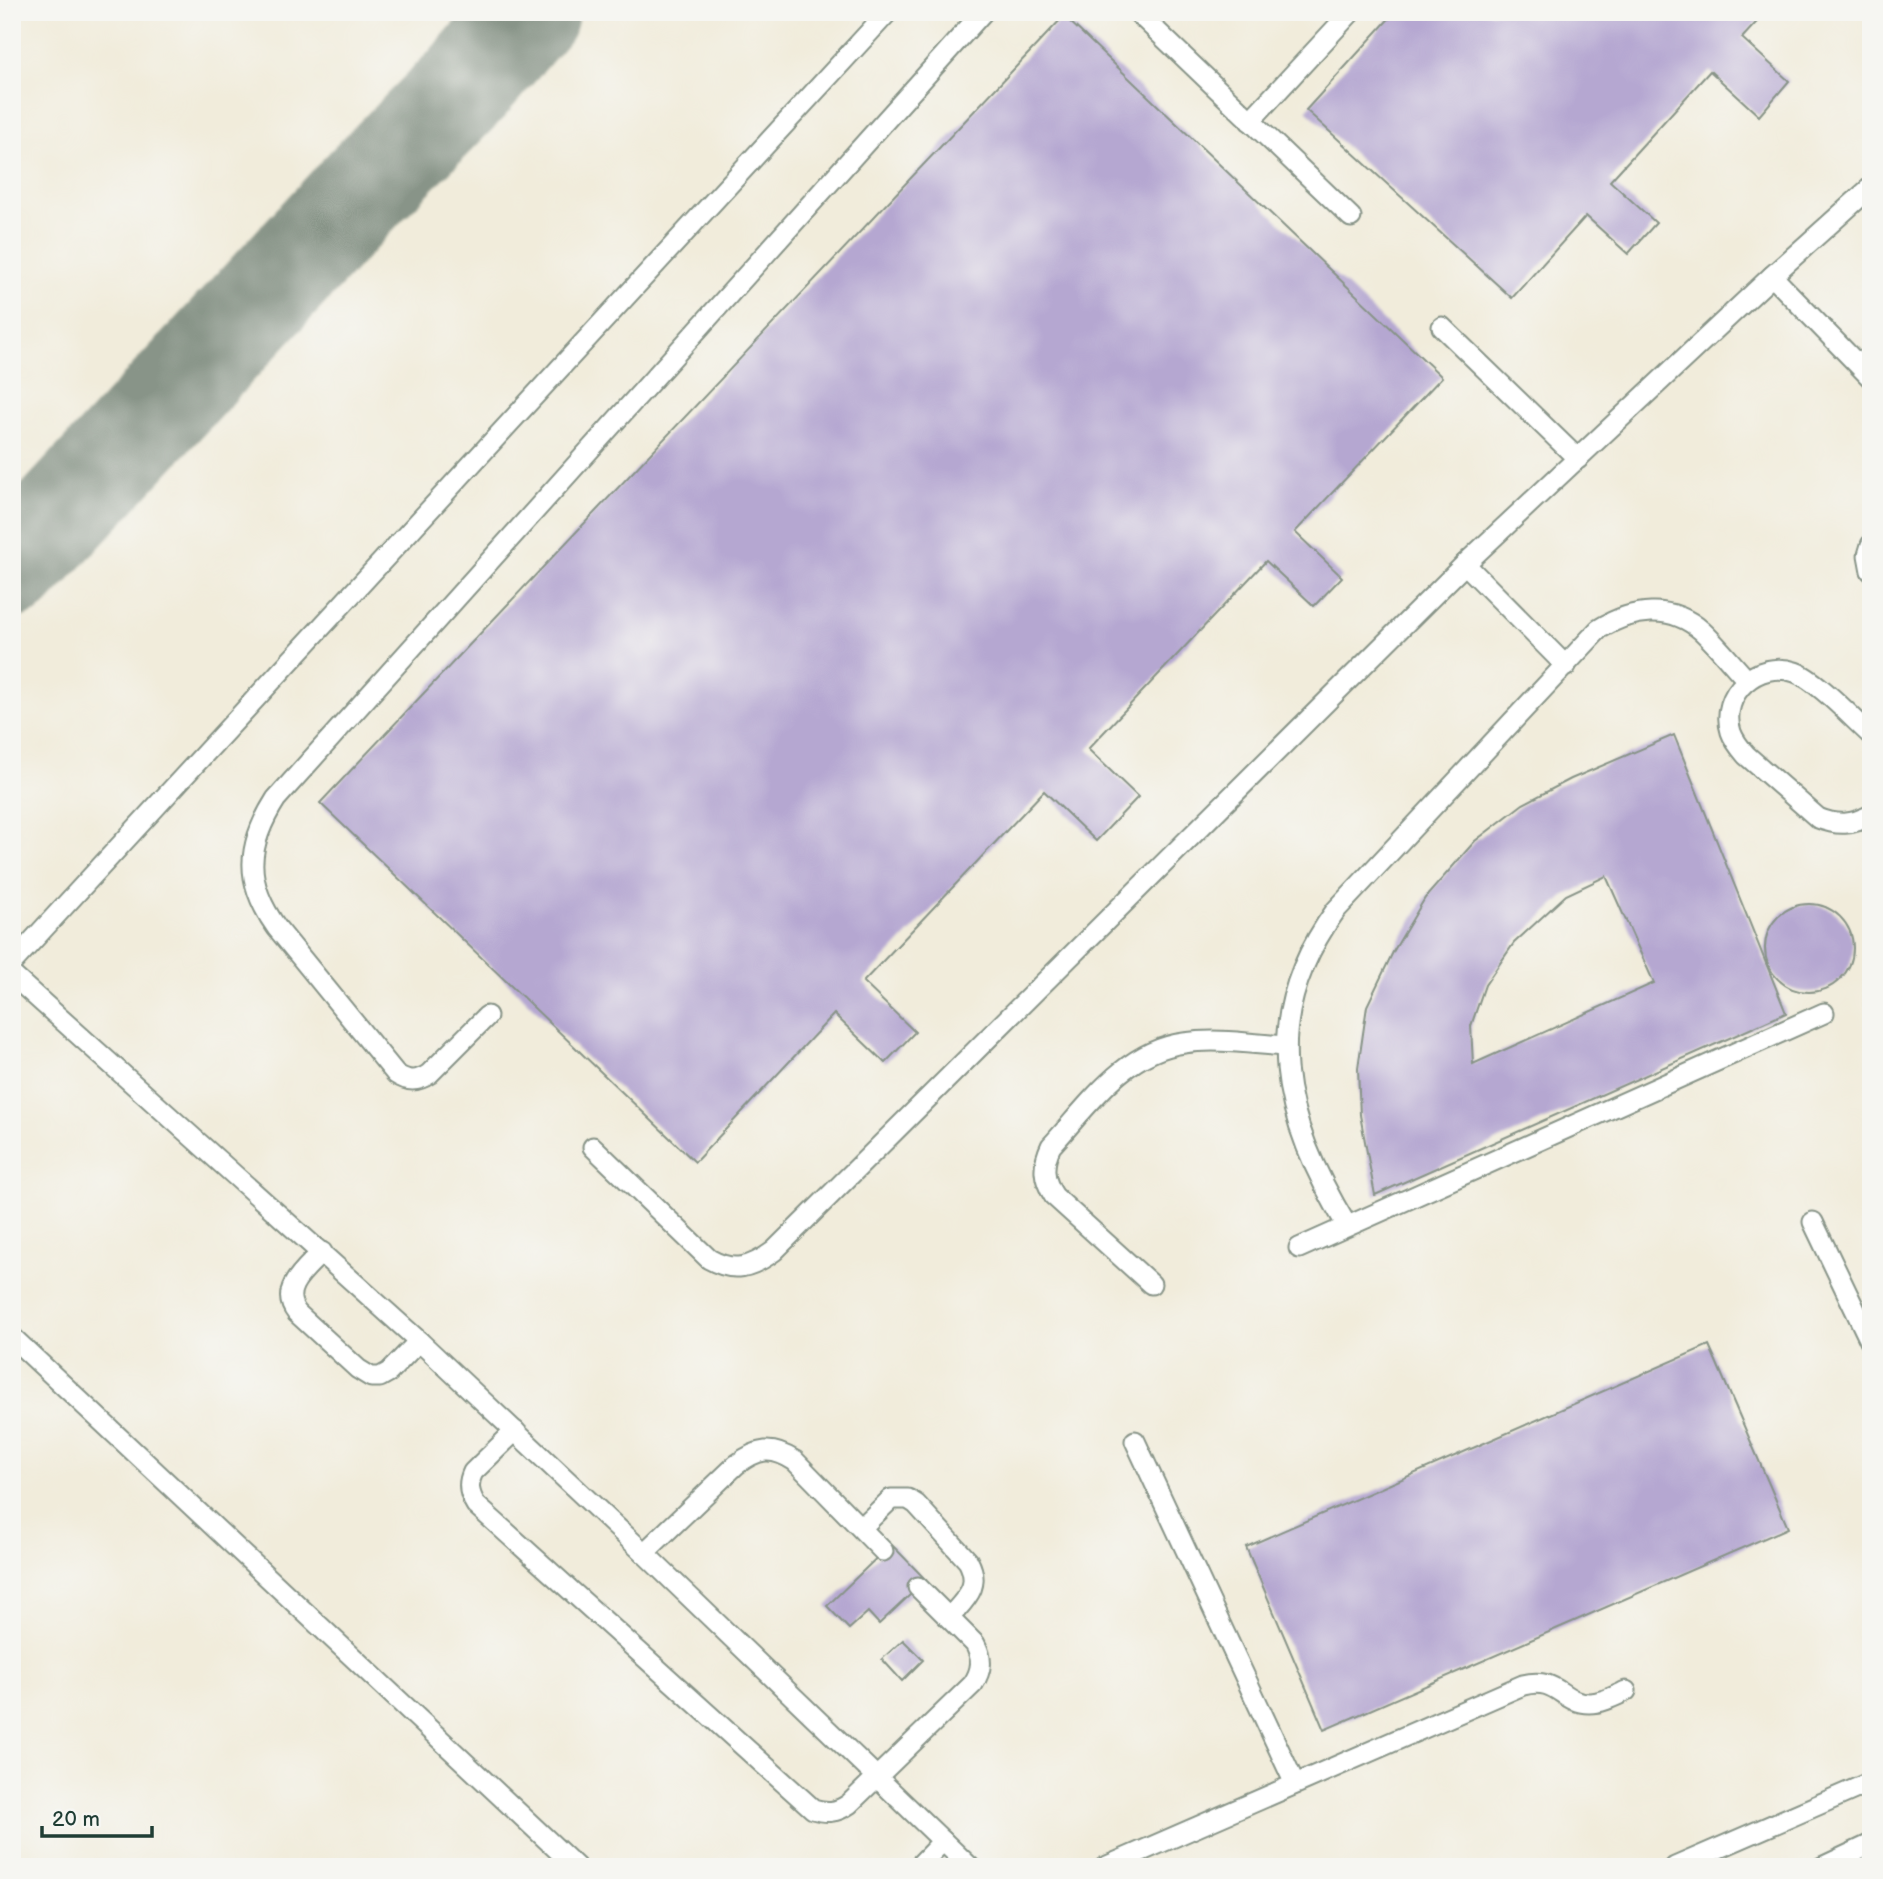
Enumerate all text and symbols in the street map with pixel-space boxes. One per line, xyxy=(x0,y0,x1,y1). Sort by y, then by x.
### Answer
scale bar xyxy=(42,1795,152,1839)
text: 20 m xyxy=(52,1807,100,1832)

